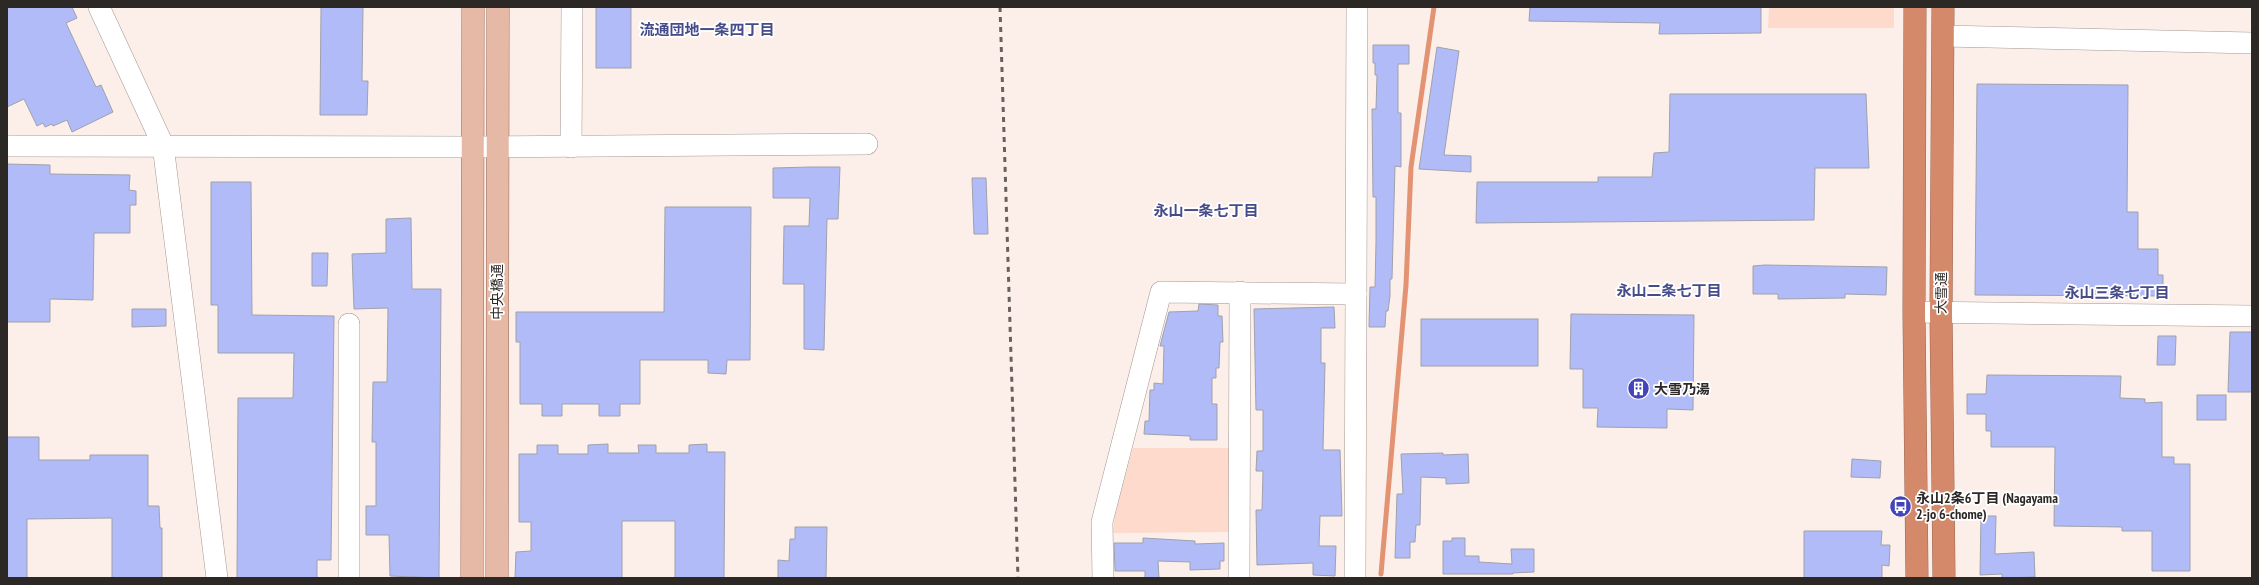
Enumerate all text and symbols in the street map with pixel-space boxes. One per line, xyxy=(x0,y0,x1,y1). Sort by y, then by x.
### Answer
district label: 流通団地一条四丁目 xyxy=(639,20,775,39)
district label: 永山一条七丁目 xyxy=(1153,201,1259,220)
street label: 中央橋通 xyxy=(488,264,506,320)
street label: 大雪通 xyxy=(1932,272,1950,314)
district label: 永山二条七丁目 xyxy=(1616,281,1722,300)
district label: 永山三条七丁目 xyxy=(2064,283,2170,302)
building icon: 大雪乃湯 xyxy=(1625,376,1651,402)
place label: 大雪乃湯 xyxy=(1654,380,1710,398)
place label: 永山2条6丁目 (Nagayama 2-jo 6-chome) xyxy=(1916,489,2058,523)
bus stop icon: 永山2条6丁目 (Nagayama 2-jo 6-chome) xyxy=(1888,493,1914,519)

